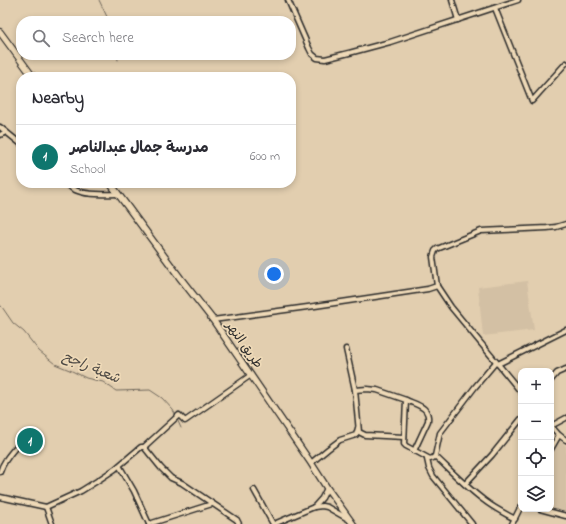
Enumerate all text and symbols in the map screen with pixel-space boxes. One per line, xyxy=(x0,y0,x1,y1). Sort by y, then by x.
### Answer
search box xyxy=(16,16,296,60)
icon: search xyxy=(30,27,52,49)
text: Search here xyxy=(62,27,134,49)
text: Nearby xyxy=(32,86,84,111)
text: مدرسة جمال عبدالناصر xyxy=(70,137,209,159)
text: 1 xyxy=(43,147,47,166)
text: 600 m xyxy=(250,147,280,166)
text: School xyxy=(70,160,106,179)
your location xyxy=(264,264,284,284)
street label: طريق النهر xyxy=(220,317,267,372)
water label: شعبة راجح xyxy=(58,346,123,390)
map controls xyxy=(518,368,554,512)
button: + xyxy=(518,368,554,404)
button: − xyxy=(518,404,554,440)
pin: 1 xyxy=(17,426,43,456)
button: locate xyxy=(518,440,554,476)
button: layers xyxy=(518,476,554,512)

